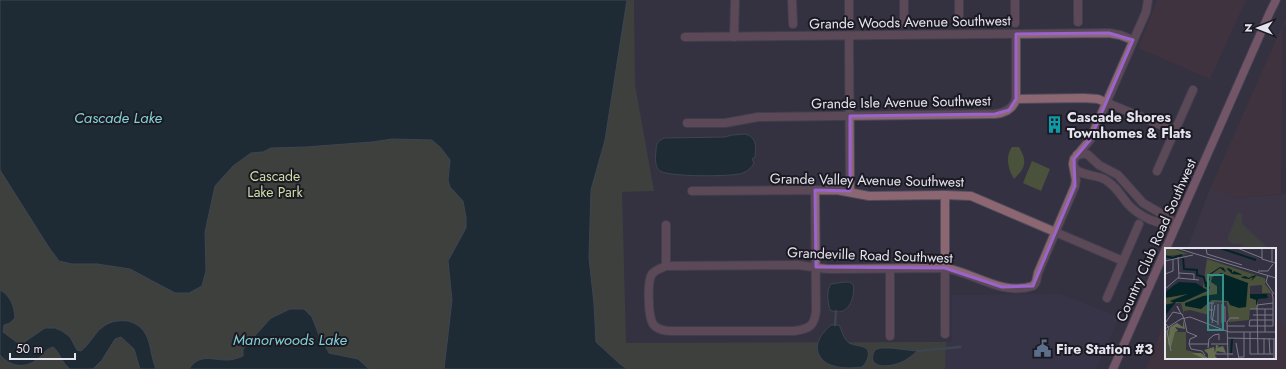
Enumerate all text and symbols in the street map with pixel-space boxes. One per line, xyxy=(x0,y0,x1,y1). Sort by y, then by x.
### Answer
north arrow xyxy=(1238,8,1278,48)
street label: Grande Woods Avenue Southwest xyxy=(809,10,1012,34)
text: N xyxy=(1240,24,1256,32)
street label: Grande Isle Avenue Southwest xyxy=(811,90,992,114)
water label: Cascade Lake xyxy=(74,107,163,129)
place label: Cascade Shores Townhomes & Flats xyxy=(1067,107,1192,143)
building icon: Cascade Shores Townhomes & Flats xyxy=(1044,115,1064,135)
street label: Country Club Road Southwest xyxy=(1111,155,1201,325)
park label: Cascade Lake Park xyxy=(247,166,304,202)
street label: Grande Valley Avenue Southwest xyxy=(770,168,965,192)
street label: Grandeville Road Southwest xyxy=(787,242,954,268)
inset map xyxy=(1165,248,1276,359)
water label: Manorwoods Lake xyxy=(233,329,347,351)
scale bar xyxy=(10,335,75,361)
public building icon: Fire Station #3 xyxy=(1033,339,1053,359)
place label: Fire Station #3 xyxy=(1056,339,1153,359)
text: 50 m xyxy=(16,340,43,358)

